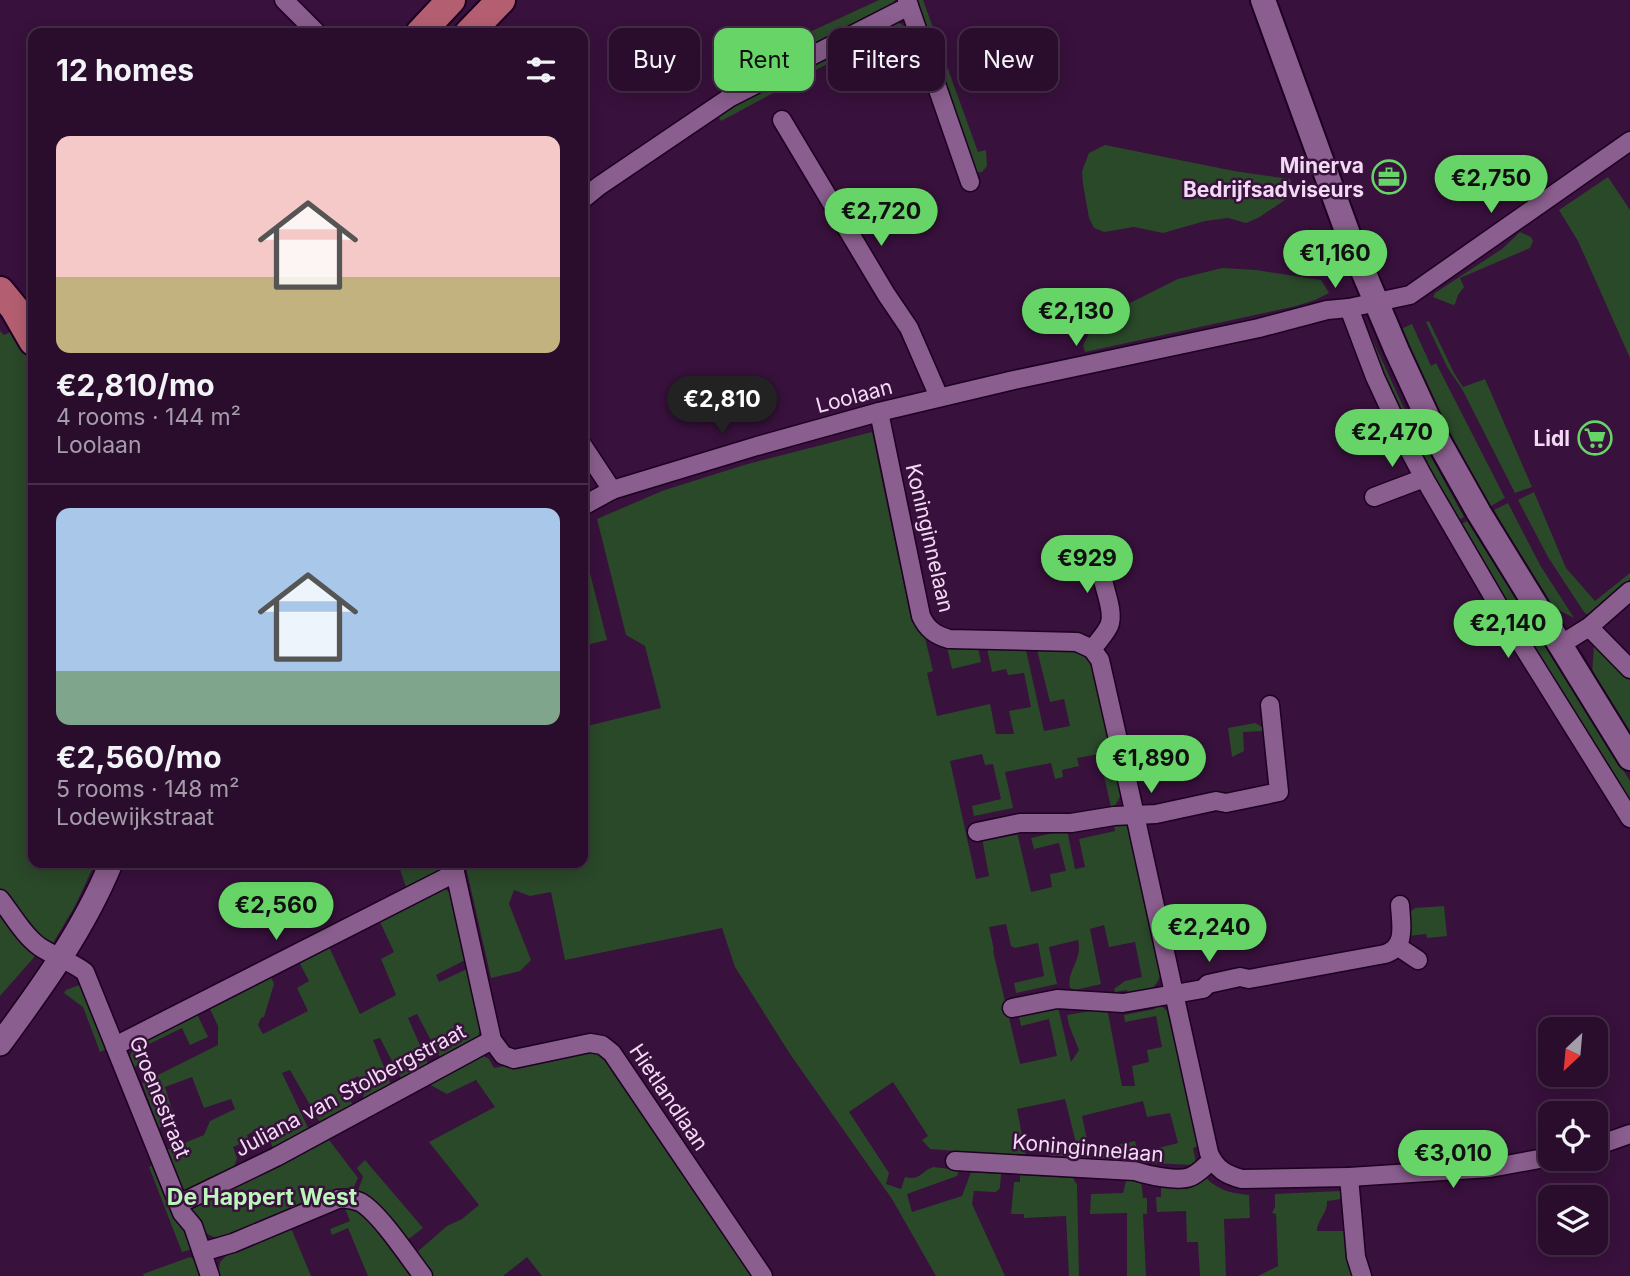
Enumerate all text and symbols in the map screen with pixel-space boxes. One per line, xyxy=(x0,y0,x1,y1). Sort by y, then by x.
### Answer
chip: Buy xyxy=(609,28,700,91)
chip: Rent xyxy=(714,28,814,91)
chip: Filters xyxy=(828,28,945,91)
chip: New xyxy=(959,28,1058,91)
icon: filters xyxy=(522,51,560,89)
text: 12 homes xyxy=(56,52,194,88)
place label: Minerva Bedrijfsadviseurs xyxy=(1183,153,1364,202)
pin: €2,750 xyxy=(1434,156,1548,215)
office icon: Minerva Bedrijfsadviseurs xyxy=(1370,158,1408,196)
text: €2,750 xyxy=(1451,164,1531,192)
icon: home xyxy=(245,182,371,308)
pin: €2,720 xyxy=(824,188,938,248)
text: €2,720 xyxy=(841,197,921,225)
pin: €1,160 xyxy=(1278,230,1392,290)
text: €1,160 xyxy=(1299,239,1371,267)
pin: €2,130 xyxy=(1019,288,1133,348)
text: €2,130 xyxy=(1038,297,1114,325)
text: €2,810/mo xyxy=(56,367,215,403)
street label: Loolaan xyxy=(813,374,895,418)
pin: €2,810 xyxy=(665,376,779,436)
text: €2,810 xyxy=(683,385,761,413)
text: 4 rooms · 144 m² xyxy=(56,403,241,431)
pin: €2,470 xyxy=(1335,410,1449,469)
text: €2,470 xyxy=(1351,418,1433,446)
supermarket icon: Lidl xyxy=(1576,419,1614,457)
place label: Lidl xyxy=(1534,426,1570,451)
text: Loolaan xyxy=(56,431,142,459)
street label: Koninginnelaan xyxy=(901,461,959,615)
pin: €929 xyxy=(1046,536,1128,595)
text: €929 xyxy=(1057,544,1117,572)
icon: home xyxy=(245,554,371,680)
pin: €2,140 xyxy=(1451,600,1565,660)
text: €2,140 xyxy=(1470,609,1546,637)
pin: €1,890 xyxy=(1094,736,1208,795)
text: €2,560/mo xyxy=(56,739,222,775)
text: €1,890 xyxy=(1112,744,1190,772)
text: 5 rooms · 148 m² xyxy=(56,775,239,803)
text: Lodewijkstraat xyxy=(56,803,214,831)
pin: €2,560 xyxy=(219,883,333,942)
text: €2,560 xyxy=(235,891,317,919)
pin: €2,240 xyxy=(1152,904,1266,964)
text: €2,240 xyxy=(1167,913,1251,941)
north arrow xyxy=(1538,1017,1608,1087)
map controls xyxy=(1538,1017,1608,1255)
street label: Juliana van Stolbergstraat xyxy=(230,1018,470,1162)
street label: Groenestraat xyxy=(124,1032,196,1162)
street label: Hietlandlaan xyxy=(624,1039,714,1155)
button: locate xyxy=(1538,1101,1608,1171)
street label: Koninginnelaan xyxy=(1011,1129,1165,1167)
pin: €3,010 xyxy=(1396,1130,1510,1190)
text: €3,010 xyxy=(1414,1139,1492,1167)
district label: De Happert West xyxy=(167,1183,358,1211)
button: layers xyxy=(1538,1185,1608,1255)

